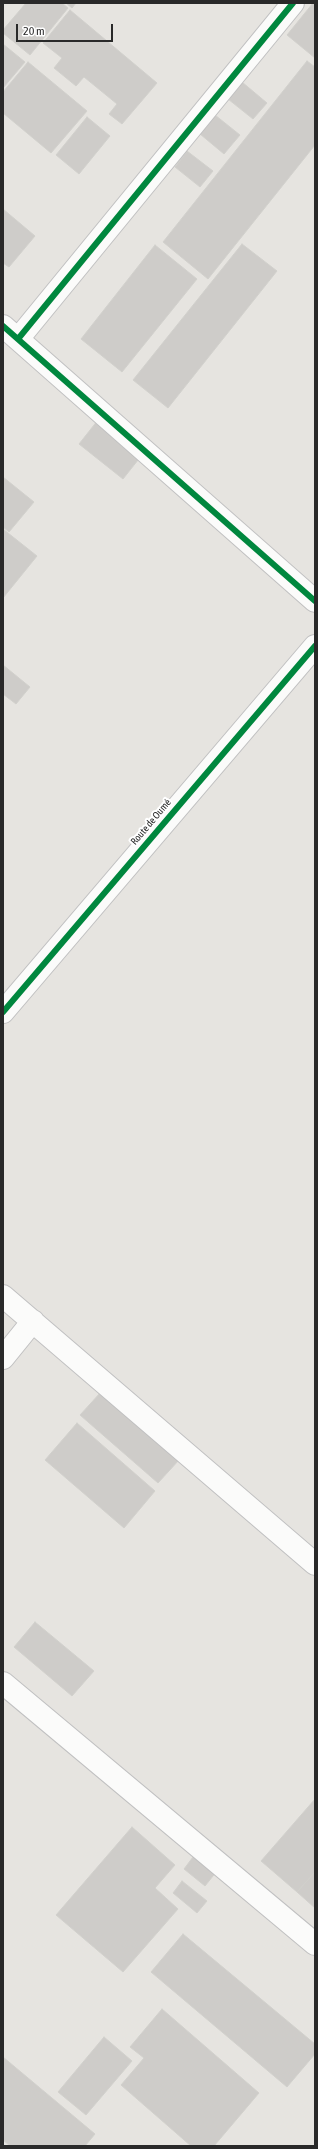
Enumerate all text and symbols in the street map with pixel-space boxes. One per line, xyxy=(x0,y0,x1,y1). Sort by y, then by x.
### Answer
scale bar xyxy=(18,16,115,42)
text: 20 m xyxy=(23,24,45,38)
street label: Route de Oumé xyxy=(128,797,174,847)

